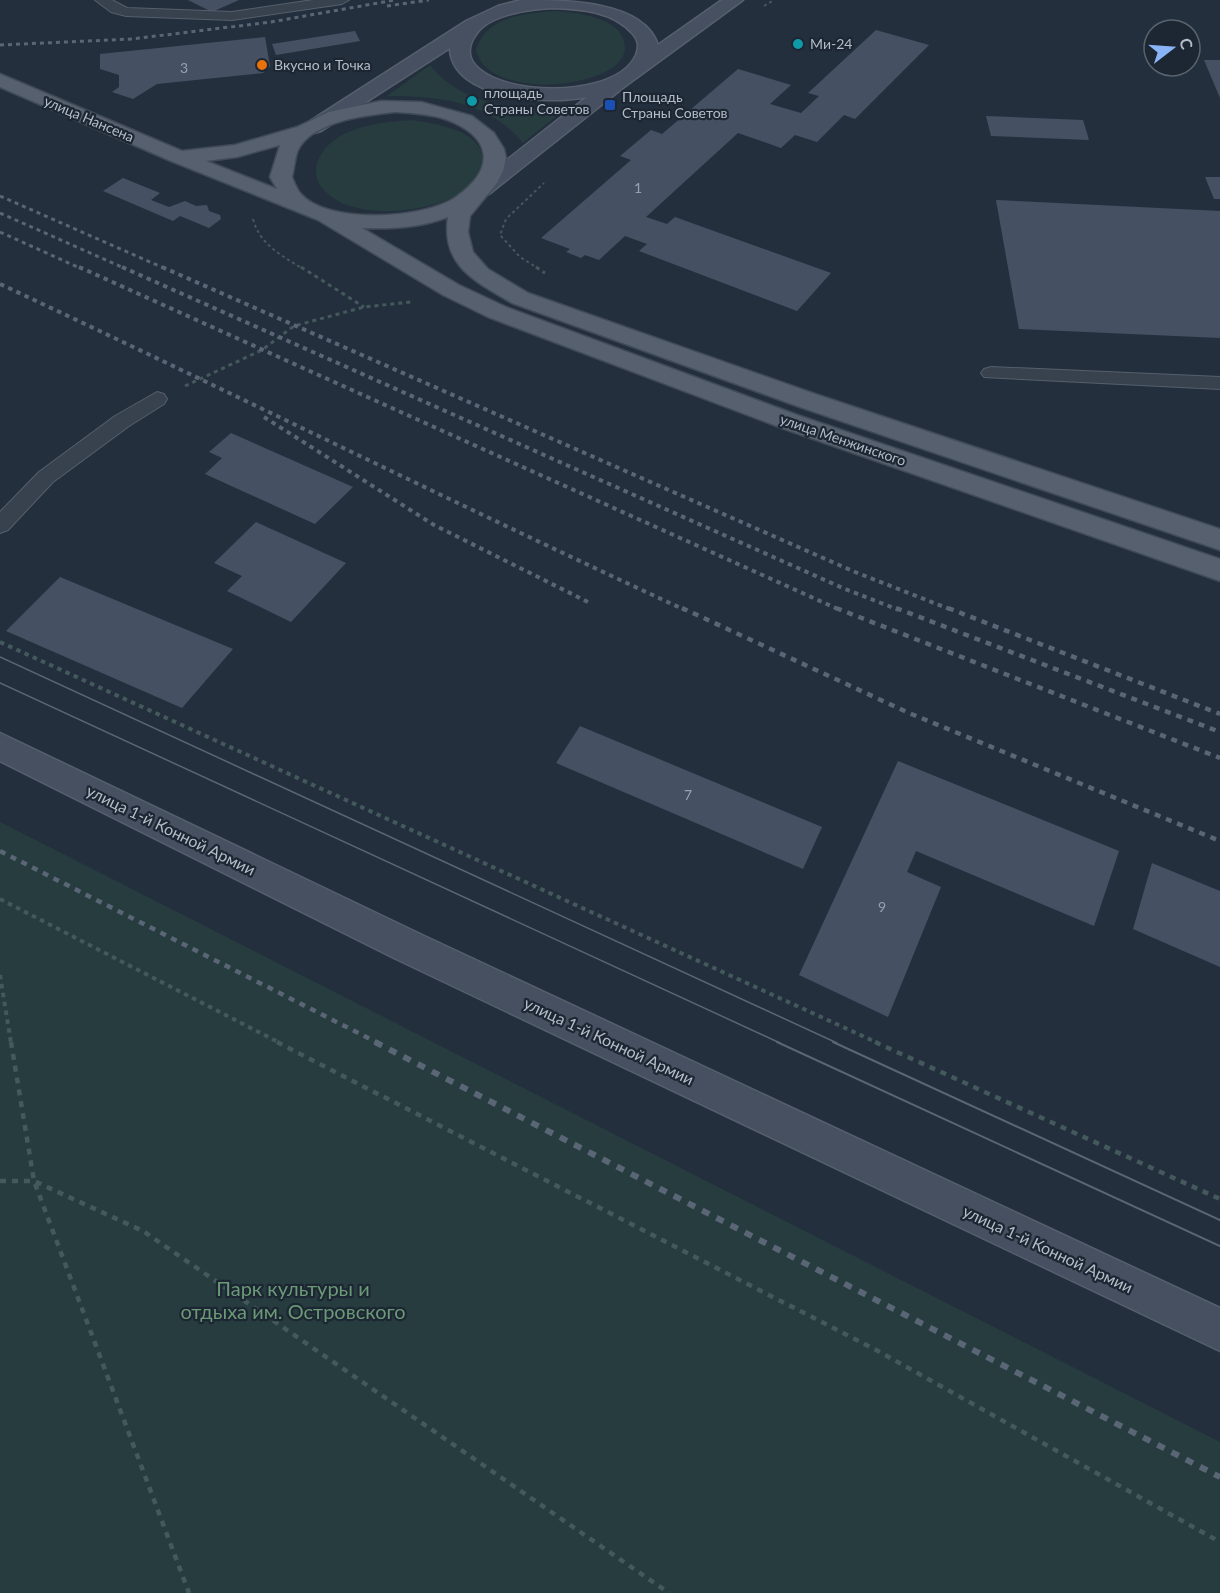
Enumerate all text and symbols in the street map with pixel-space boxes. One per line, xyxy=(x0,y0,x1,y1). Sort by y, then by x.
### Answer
north arrow xyxy=(1142,18,1202,78)
place label: Ми-24 xyxy=(810,35,852,52)
text: С xyxy=(1176,36,1198,52)
marker: Ми-24 xyxy=(791,37,805,51)
place label: Вкусно и Точка xyxy=(274,56,371,73)
marker: Вкусно и Точка xyxy=(255,58,269,72)
house number: 3 xyxy=(180,59,188,76)
place label: площадь Страны Советов xyxy=(484,84,590,117)
place label: Площадь Страны Советов xyxy=(622,88,728,121)
street label: улица Нансена xyxy=(42,92,137,145)
marker: площадь Страны Советов xyxy=(465,94,479,108)
marker: Площадь Страны Советов xyxy=(603,98,617,112)
house number: 1 xyxy=(634,179,642,196)
street label: улица Менжинского xyxy=(778,410,908,469)
street label: улица 1-й Конной Армии xyxy=(84,780,259,879)
house number: 7 xyxy=(684,786,692,803)
house number: 9 xyxy=(878,898,886,915)
street label: улица 1-й Конной Армии xyxy=(521,993,697,1088)
street label: улица 1-й Конной Армии xyxy=(960,1201,1136,1296)
park label: Парк культуры и отдыха им. Островского xyxy=(180,1276,406,1323)

